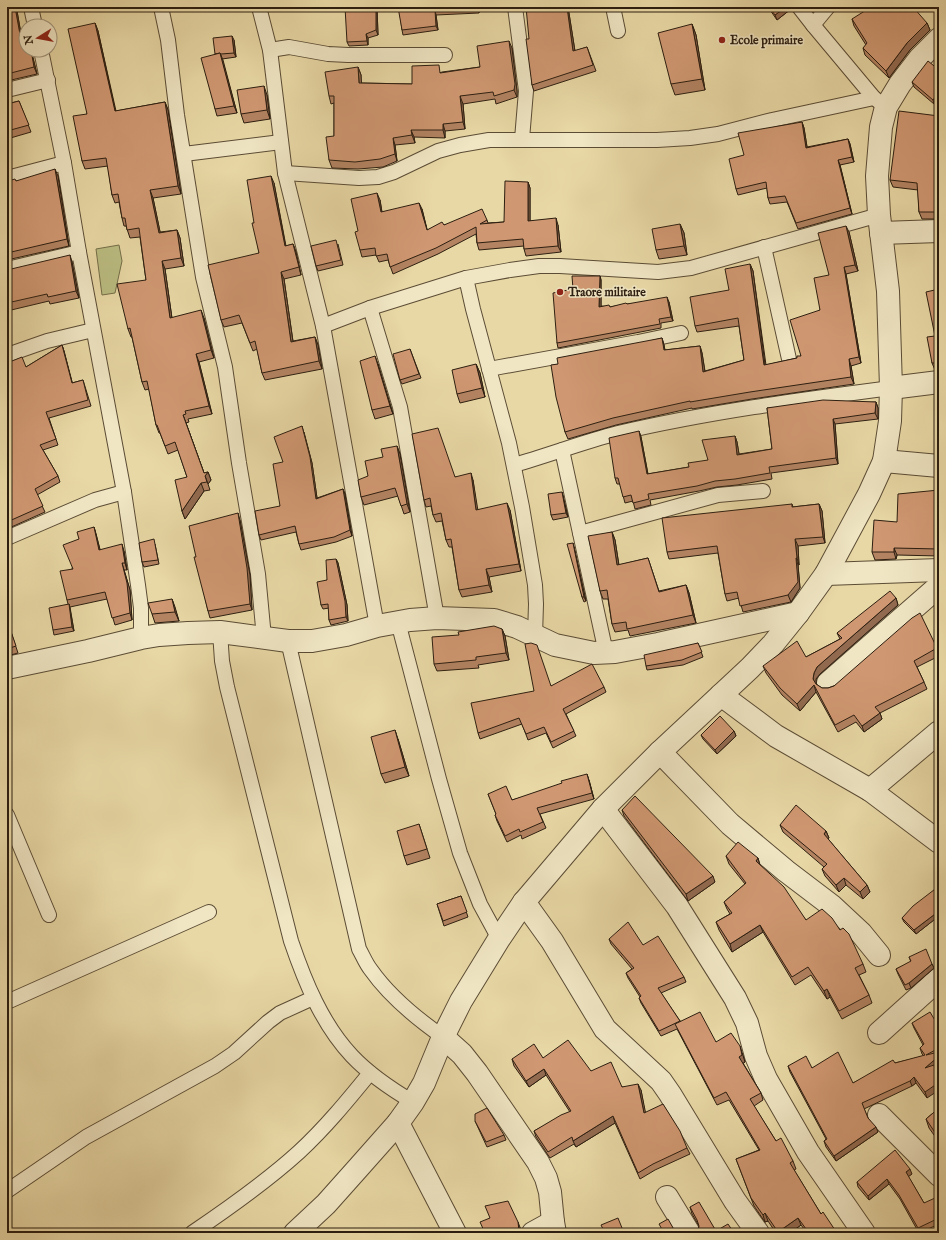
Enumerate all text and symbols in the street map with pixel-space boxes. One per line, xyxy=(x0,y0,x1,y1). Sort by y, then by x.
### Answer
north arrow xyxy=(18,18,58,58)
text: N xyxy=(21,33,37,47)
place label: Ecole primaire xyxy=(730,33,803,49)
marker: Ecole primaire xyxy=(717,35,727,45)
place label: Traore militaire xyxy=(567,285,646,300)
marker: Traore militaire xyxy=(555,287,565,297)

